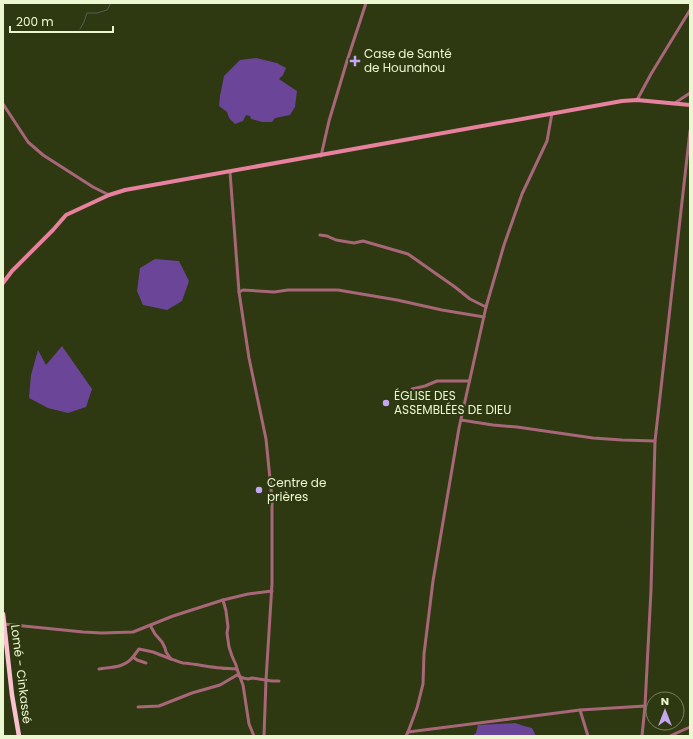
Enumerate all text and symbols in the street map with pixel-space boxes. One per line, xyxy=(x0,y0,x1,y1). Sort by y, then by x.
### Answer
scale bar xyxy=(10,8,113,34)
text: 200 m xyxy=(16,13,54,30)
place label: Case de Santé de Hounahou xyxy=(364,45,452,76)
marker: Case de Santé de Hounahou xyxy=(349,55,361,67)
place label: ÉGLISE DES ASSEMBLÉES DE DIEU xyxy=(394,387,511,418)
marker: ÉGLISE DES ASSEMBLÉES DE DIEU xyxy=(381,398,391,408)
place label: Centre de prières xyxy=(267,474,326,505)
marker: Centre de prières xyxy=(254,485,264,495)
street label: Lomé - Cinkassé xyxy=(7,623,36,725)
north arrow xyxy=(645,691,685,731)
text: N xyxy=(661,693,669,709)

